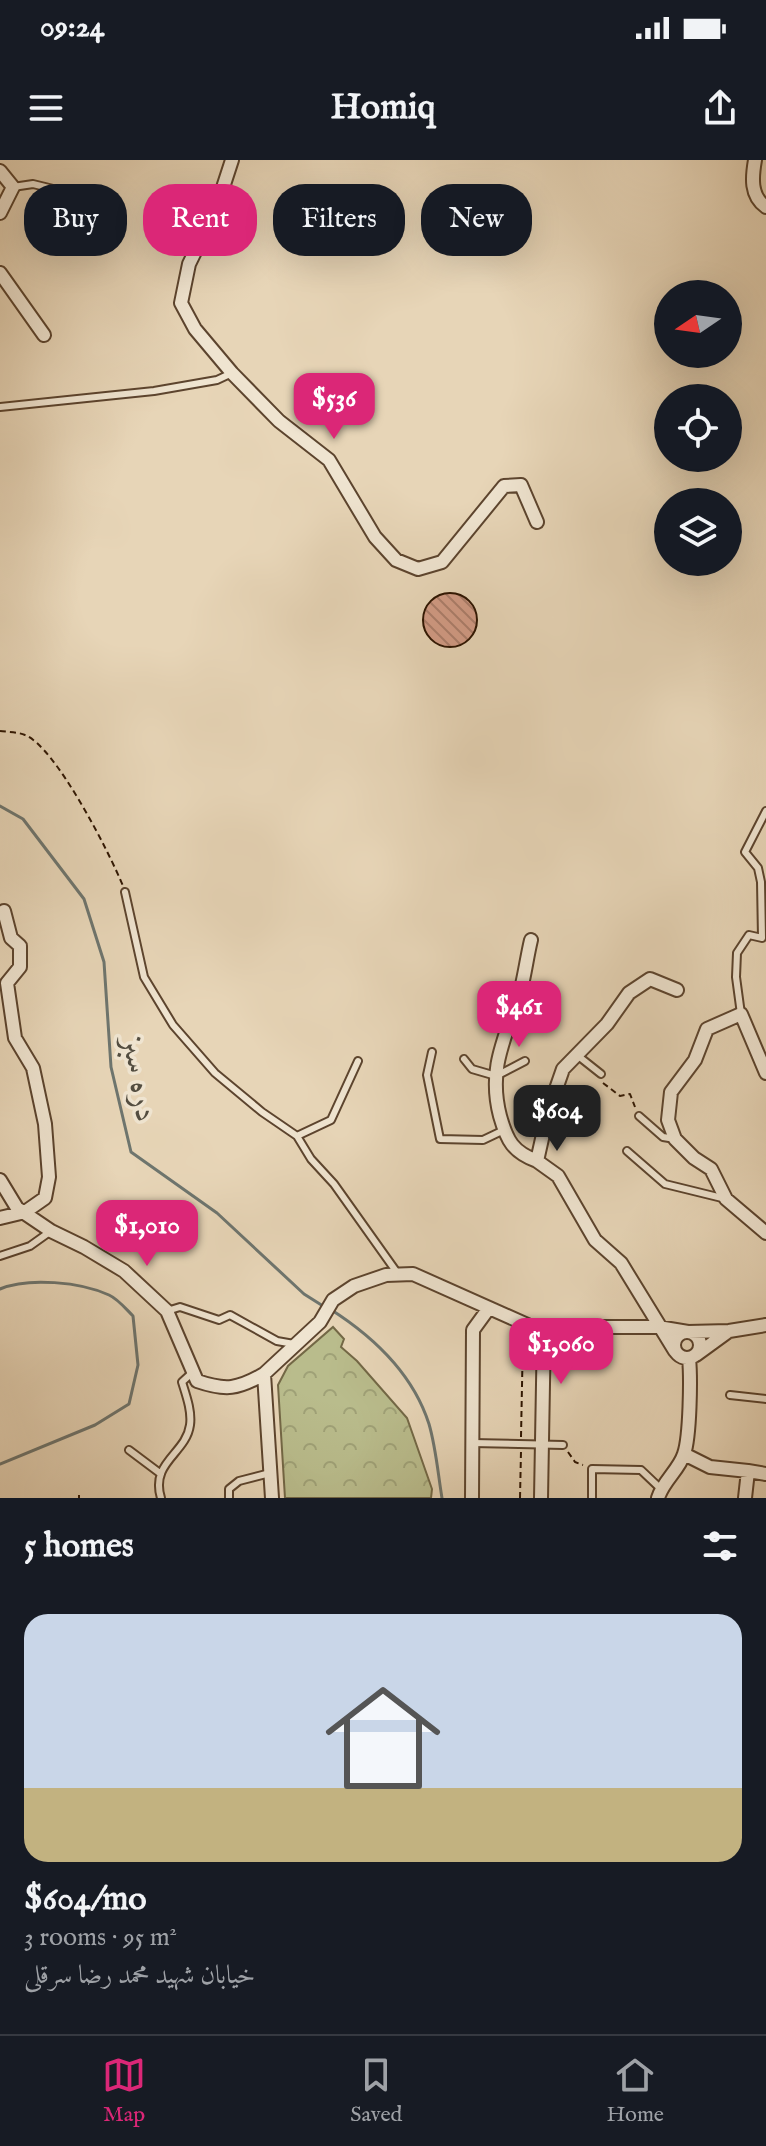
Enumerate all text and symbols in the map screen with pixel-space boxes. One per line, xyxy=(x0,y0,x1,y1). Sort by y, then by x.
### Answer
text: 09:24 xyxy=(40,9,105,47)
text: Homiq xyxy=(331,85,435,131)
icon: menu xyxy=(24,86,68,130)
icon: share xyxy=(698,86,742,130)
chip: Buy xyxy=(24,184,127,256)
chip: Rent xyxy=(143,184,257,256)
chip: Filters xyxy=(273,184,405,256)
chip: New xyxy=(421,184,532,256)
north arrow xyxy=(654,280,742,368)
map controls xyxy=(654,280,742,576)
pin: $536 xyxy=(287,373,381,441)
text: $536 xyxy=(312,382,356,415)
button: locate xyxy=(654,384,742,472)
button: layers xyxy=(654,488,742,576)
pin: $461 xyxy=(472,981,566,1049)
text: $461 xyxy=(495,990,543,1023)
water label: دره سبز xyxy=(110,1030,168,1126)
pin: $604 xyxy=(510,1085,604,1153)
text: $604 xyxy=(532,1094,582,1127)
pin: $1,010 xyxy=(82,1200,212,1268)
text: $1,010 xyxy=(114,1209,180,1242)
pin: $1,060 xyxy=(496,1318,626,1386)
text: $1,060 xyxy=(527,1327,595,1360)
icon: filters xyxy=(698,1524,742,1568)
text: 5 homes xyxy=(24,1525,134,1568)
icon: home xyxy=(311,1666,455,1810)
text: $604/mo xyxy=(24,1878,147,1921)
text: 3 rooms · 95 m² xyxy=(24,1921,177,1954)
text: خیابان شهید محمد رضا سرقلی xyxy=(24,1959,255,1992)
tab: Map xyxy=(102,2053,146,2129)
tab: Saved xyxy=(350,2053,402,2129)
tab: Home xyxy=(606,2053,664,2129)

